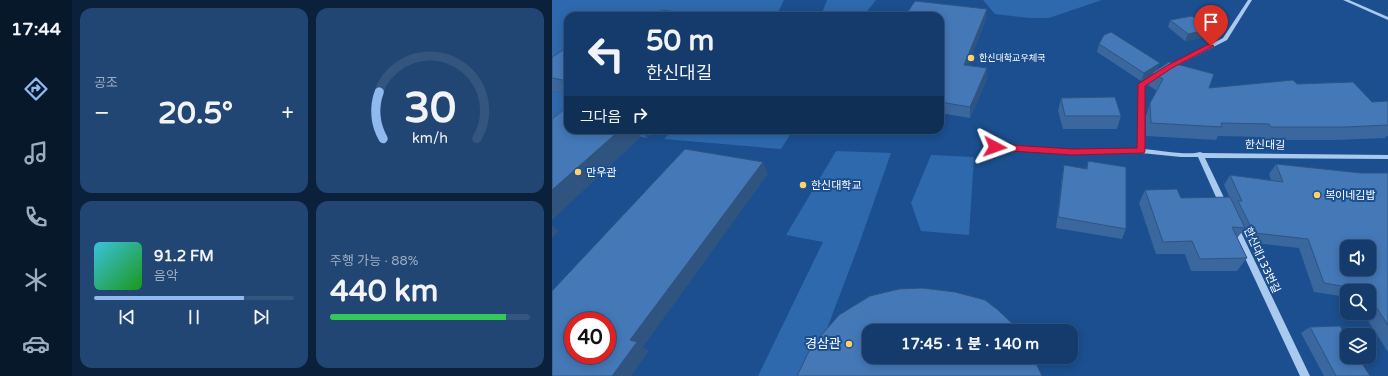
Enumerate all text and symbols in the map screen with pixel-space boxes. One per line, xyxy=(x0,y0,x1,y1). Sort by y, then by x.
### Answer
pin xyxy=(1194,5,1228,46)
icon: arrive xyxy=(1200,11,1222,33)
text: 17:44 xyxy=(11,18,61,40)
text: 50 m xyxy=(646,24,714,58)
icon: left xyxy=(580,28,632,80)
place label: 한신대학교우체국 xyxy=(979,52,1046,64)
marker: 한신대학교우체국 xyxy=(966,53,976,63)
text: 한신대길 xyxy=(646,62,712,84)
icon: directions xyxy=(22,75,50,103)
text: 공조 xyxy=(94,75,118,91)
text: 30 xyxy=(404,83,456,133)
text: 20.5° xyxy=(158,95,233,132)
text: − xyxy=(94,100,110,126)
text: + xyxy=(282,100,294,126)
icon: right xyxy=(629,104,651,126)
text: 그다음 xyxy=(580,108,621,126)
position arrow xyxy=(974,126,1016,168)
text: km/h xyxy=(412,129,448,146)
street label: 한신대길 xyxy=(1245,138,1285,152)
icon: music xyxy=(22,139,50,167)
place label: 만우관 xyxy=(586,166,616,179)
marker: 만우관 xyxy=(573,167,583,177)
place label: 한신대학교 xyxy=(811,179,862,192)
marker: 한신대학교 xyxy=(798,180,808,190)
place label: 복이네김밥 xyxy=(1325,189,1376,202)
marker: 복이네김밥 xyxy=(1312,190,1322,200)
icon: phone xyxy=(22,203,50,231)
street label: 한신대133번길 xyxy=(1241,225,1283,295)
map controls xyxy=(1340,240,1376,364)
button: sound xyxy=(1340,240,1376,276)
text: 91.2 FM xyxy=(154,247,214,265)
text: 주행 가능 · 88% xyxy=(330,253,418,269)
icon: climate xyxy=(22,266,50,294)
text: 음악 xyxy=(154,268,178,284)
text: 440 km xyxy=(330,273,438,310)
button: search xyxy=(1340,284,1376,320)
icon: previous xyxy=(116,306,138,328)
icon: pause xyxy=(183,306,205,328)
icon: next xyxy=(250,306,272,328)
speed limit sign: 40 xyxy=(564,312,616,364)
button: layers xyxy=(1340,328,1376,364)
icon: car xyxy=(22,330,50,358)
text: 17:45 · 1 분 · 140 m xyxy=(901,335,1039,353)
place label: 경삼관 xyxy=(805,336,841,352)
marker: 경삼관 xyxy=(844,339,854,349)

